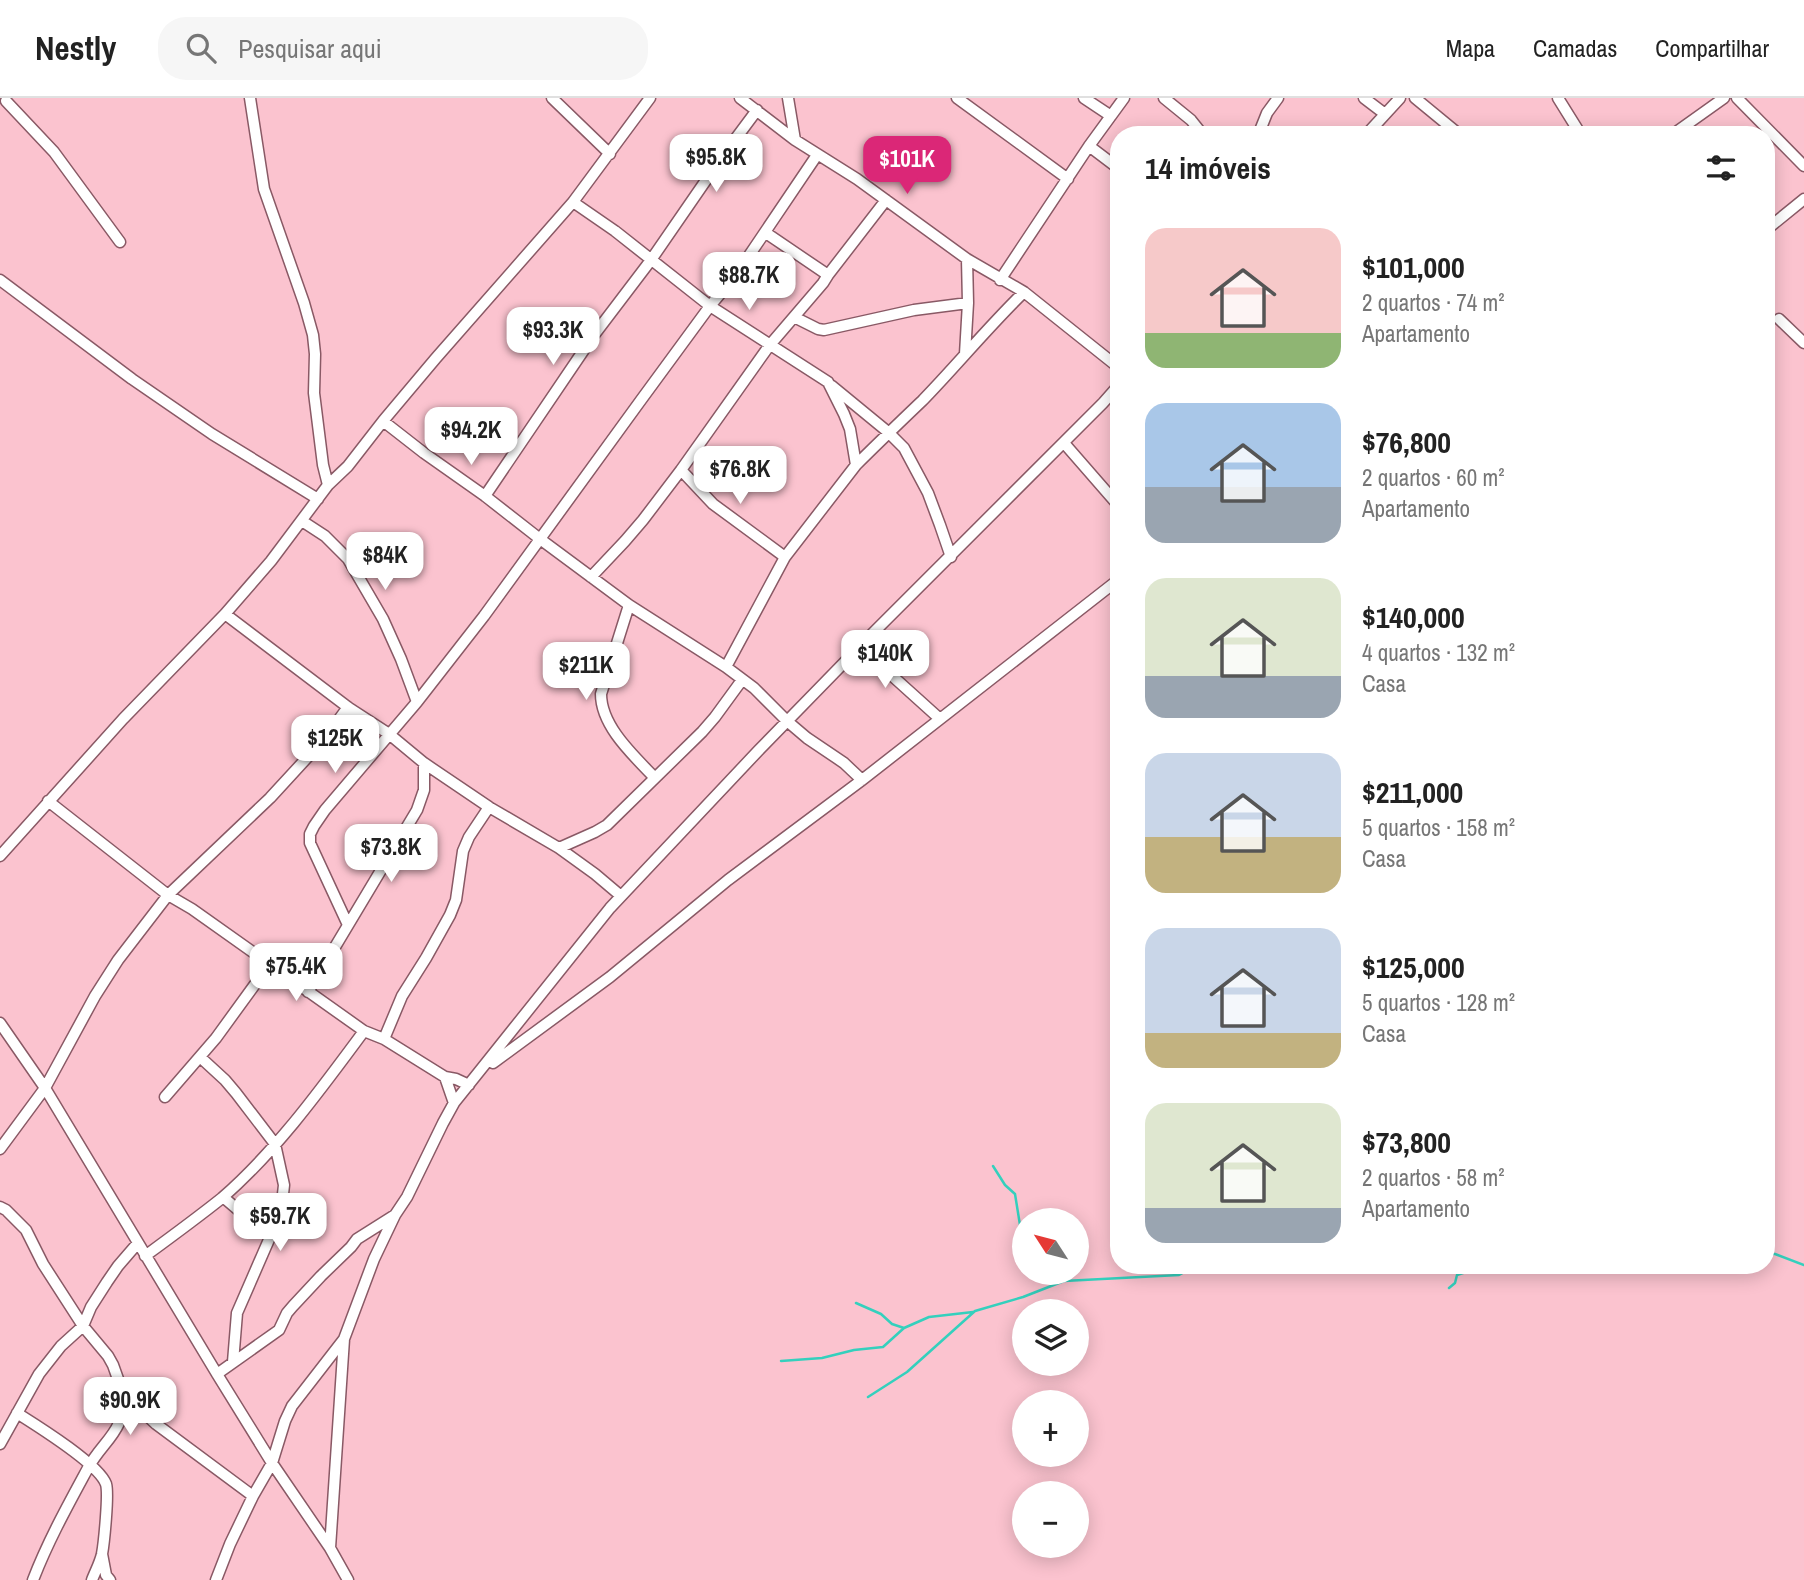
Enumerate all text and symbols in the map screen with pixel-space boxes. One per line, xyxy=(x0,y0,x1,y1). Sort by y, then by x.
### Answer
search box xyxy=(158,17,648,80)
text: Nestly xyxy=(35,26,116,70)
icon: search xyxy=(182,29,220,67)
text: Pesquisar aqui xyxy=(238,31,382,66)
text: Mapa xyxy=(1446,32,1495,64)
text: Camadas xyxy=(1533,32,1617,64)
text: Compartilhar xyxy=(1655,32,1769,64)
pin: $95.8K xyxy=(659,134,773,194)
pin: $101K xyxy=(858,136,956,196)
text: $95.8K xyxy=(686,141,746,172)
text: $101K xyxy=(879,143,935,174)
text: 14 imóveis xyxy=(1145,148,1271,188)
icon: filters xyxy=(1702,149,1740,187)
text: $101,000 xyxy=(1362,247,1465,287)
pin: $88.7K xyxy=(692,252,806,312)
icon: home xyxy=(1201,256,1285,340)
text: $88.7K xyxy=(719,259,779,290)
text: 2 quartos · 74 m² xyxy=(1362,287,1505,318)
pin: $93.3K xyxy=(496,308,610,367)
text: $93.3K xyxy=(523,314,583,345)
text: Apartamento xyxy=(1362,318,1470,349)
pin: $94.2K xyxy=(414,408,528,467)
text: $94.2K xyxy=(441,414,501,445)
text: $76,800 xyxy=(1362,422,1451,462)
icon: home xyxy=(1201,431,1285,515)
pin: $76.8K xyxy=(683,446,797,506)
text: $76.8K xyxy=(710,453,770,484)
text: 2 quartos · 60 m² xyxy=(1362,462,1505,493)
text: Apartamento xyxy=(1362,493,1470,524)
pin: $84K xyxy=(344,532,426,592)
text: $84K xyxy=(362,539,408,570)
text: $140,000 xyxy=(1362,597,1465,637)
icon: home xyxy=(1201,606,1285,690)
pin: $140K xyxy=(836,630,934,690)
text: $140K xyxy=(857,637,913,668)
text: 4 quartos · 132 m² xyxy=(1362,637,1515,668)
pin: $211K xyxy=(537,642,635,702)
text: $211K xyxy=(559,649,613,680)
text: Casa xyxy=(1362,668,1406,699)
pin: $125K xyxy=(286,716,384,775)
text: $125K xyxy=(307,722,363,753)
text: $211,000 xyxy=(1362,772,1463,812)
icon: home xyxy=(1201,781,1285,865)
text: 5 quartos · 158 m² xyxy=(1362,812,1515,843)
pin: $73.8K xyxy=(334,824,448,884)
text: $73.8K xyxy=(361,831,421,862)
text: Casa xyxy=(1362,843,1406,874)
pin: $75.4K xyxy=(239,944,353,1003)
text: $125,000 xyxy=(1362,947,1465,987)
text: $75.4K xyxy=(266,950,326,981)
icon: home xyxy=(1201,956,1285,1040)
text: 5 quartos · 128 m² xyxy=(1362,987,1515,1018)
text: Casa xyxy=(1362,1018,1406,1049)
text: $73,800 xyxy=(1362,1122,1451,1162)
icon: home xyxy=(1201,1131,1285,1215)
text: 2 quartos · 58 m² xyxy=(1362,1162,1505,1193)
text: Apartamento xyxy=(1362,1193,1470,1224)
pin: $59.7K xyxy=(223,1194,337,1253)
text: $59.7K xyxy=(250,1200,310,1231)
north arrow xyxy=(1012,1208,1088,1284)
map controls xyxy=(1012,1208,1089,1558)
button: layers xyxy=(1012,1299,1089,1376)
pin: $90.9K xyxy=(73,1378,187,1437)
text: $90.9K xyxy=(100,1384,160,1415)
button: + xyxy=(1012,1390,1089,1467)
button: − xyxy=(1012,1481,1089,1558)

